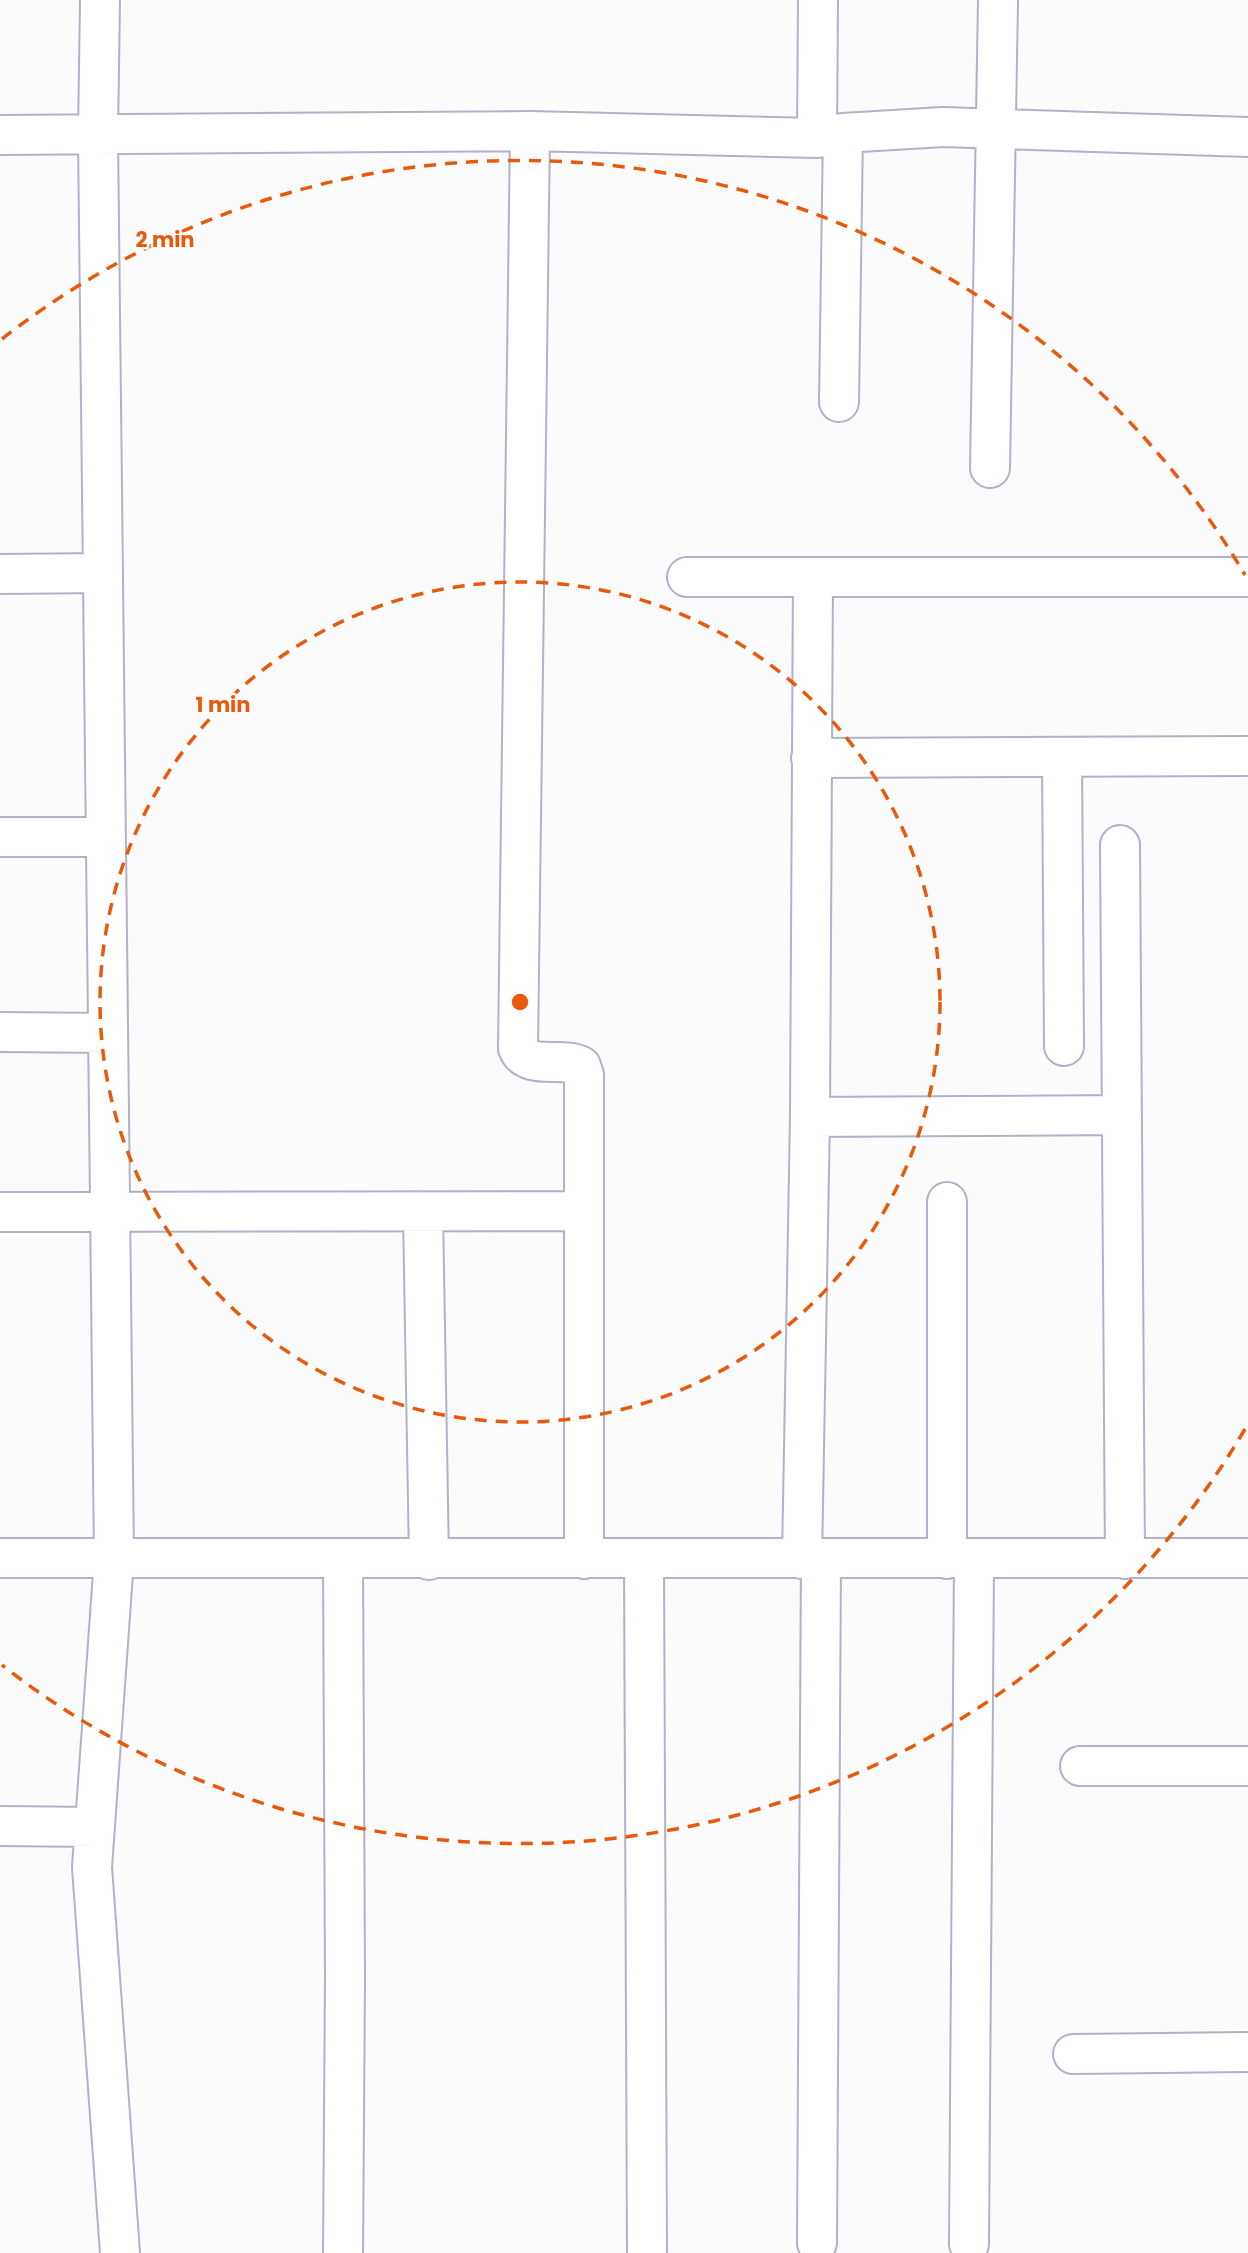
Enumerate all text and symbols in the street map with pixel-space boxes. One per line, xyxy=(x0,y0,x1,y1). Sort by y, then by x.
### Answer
text: 2 min xyxy=(135,225,195,254)
text: 1 min xyxy=(196,690,250,719)
centre of rings xyxy=(508,990,532,1014)

